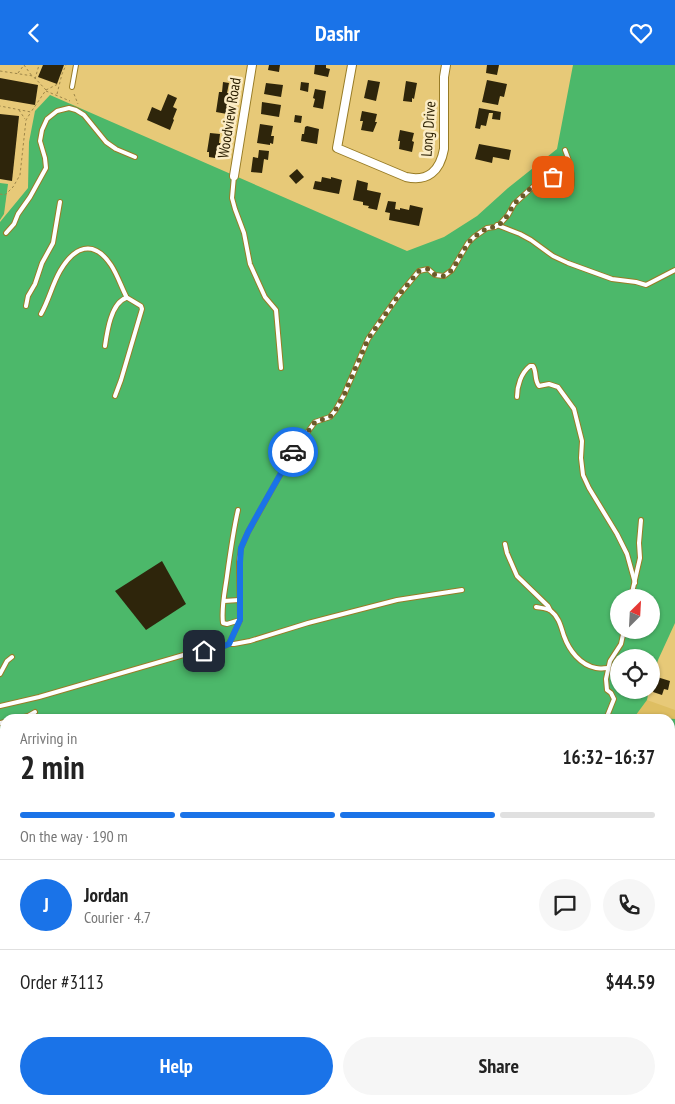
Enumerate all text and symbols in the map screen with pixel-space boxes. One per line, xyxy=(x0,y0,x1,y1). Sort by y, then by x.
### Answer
icon: back xyxy=(20,19,48,47)
text: Dashr xyxy=(315,19,360,47)
icon: heart xyxy=(627,19,655,47)
street label: Woodview Road xyxy=(213,76,245,160)
street label: Long Drive xyxy=(417,101,439,157)
pin xyxy=(532,156,574,198)
icon: bag xyxy=(539,163,567,191)
courier xyxy=(268,427,318,477)
icon: car xyxy=(279,438,307,466)
north arrow xyxy=(610,589,660,639)
map controls xyxy=(610,589,660,699)
pin xyxy=(183,630,225,672)
icon: home xyxy=(190,637,218,665)
button: locate xyxy=(610,649,660,699)
text: Arriving in xyxy=(20,728,77,748)
text: 16:32–16:37 xyxy=(562,745,655,769)
text: 2 min xyxy=(20,746,85,788)
text: On the way · 190 m xyxy=(20,826,128,846)
button: chat xyxy=(539,879,591,931)
button: phone xyxy=(603,879,655,931)
text: Jordan xyxy=(84,883,128,907)
text: J xyxy=(43,893,49,917)
text: Courier · 4.7 xyxy=(84,907,151,927)
text: Order #3113 xyxy=(20,970,104,994)
text: $44.59 xyxy=(606,970,655,994)
button: Help xyxy=(20,1037,333,1095)
button: Share xyxy=(343,1037,655,1095)

